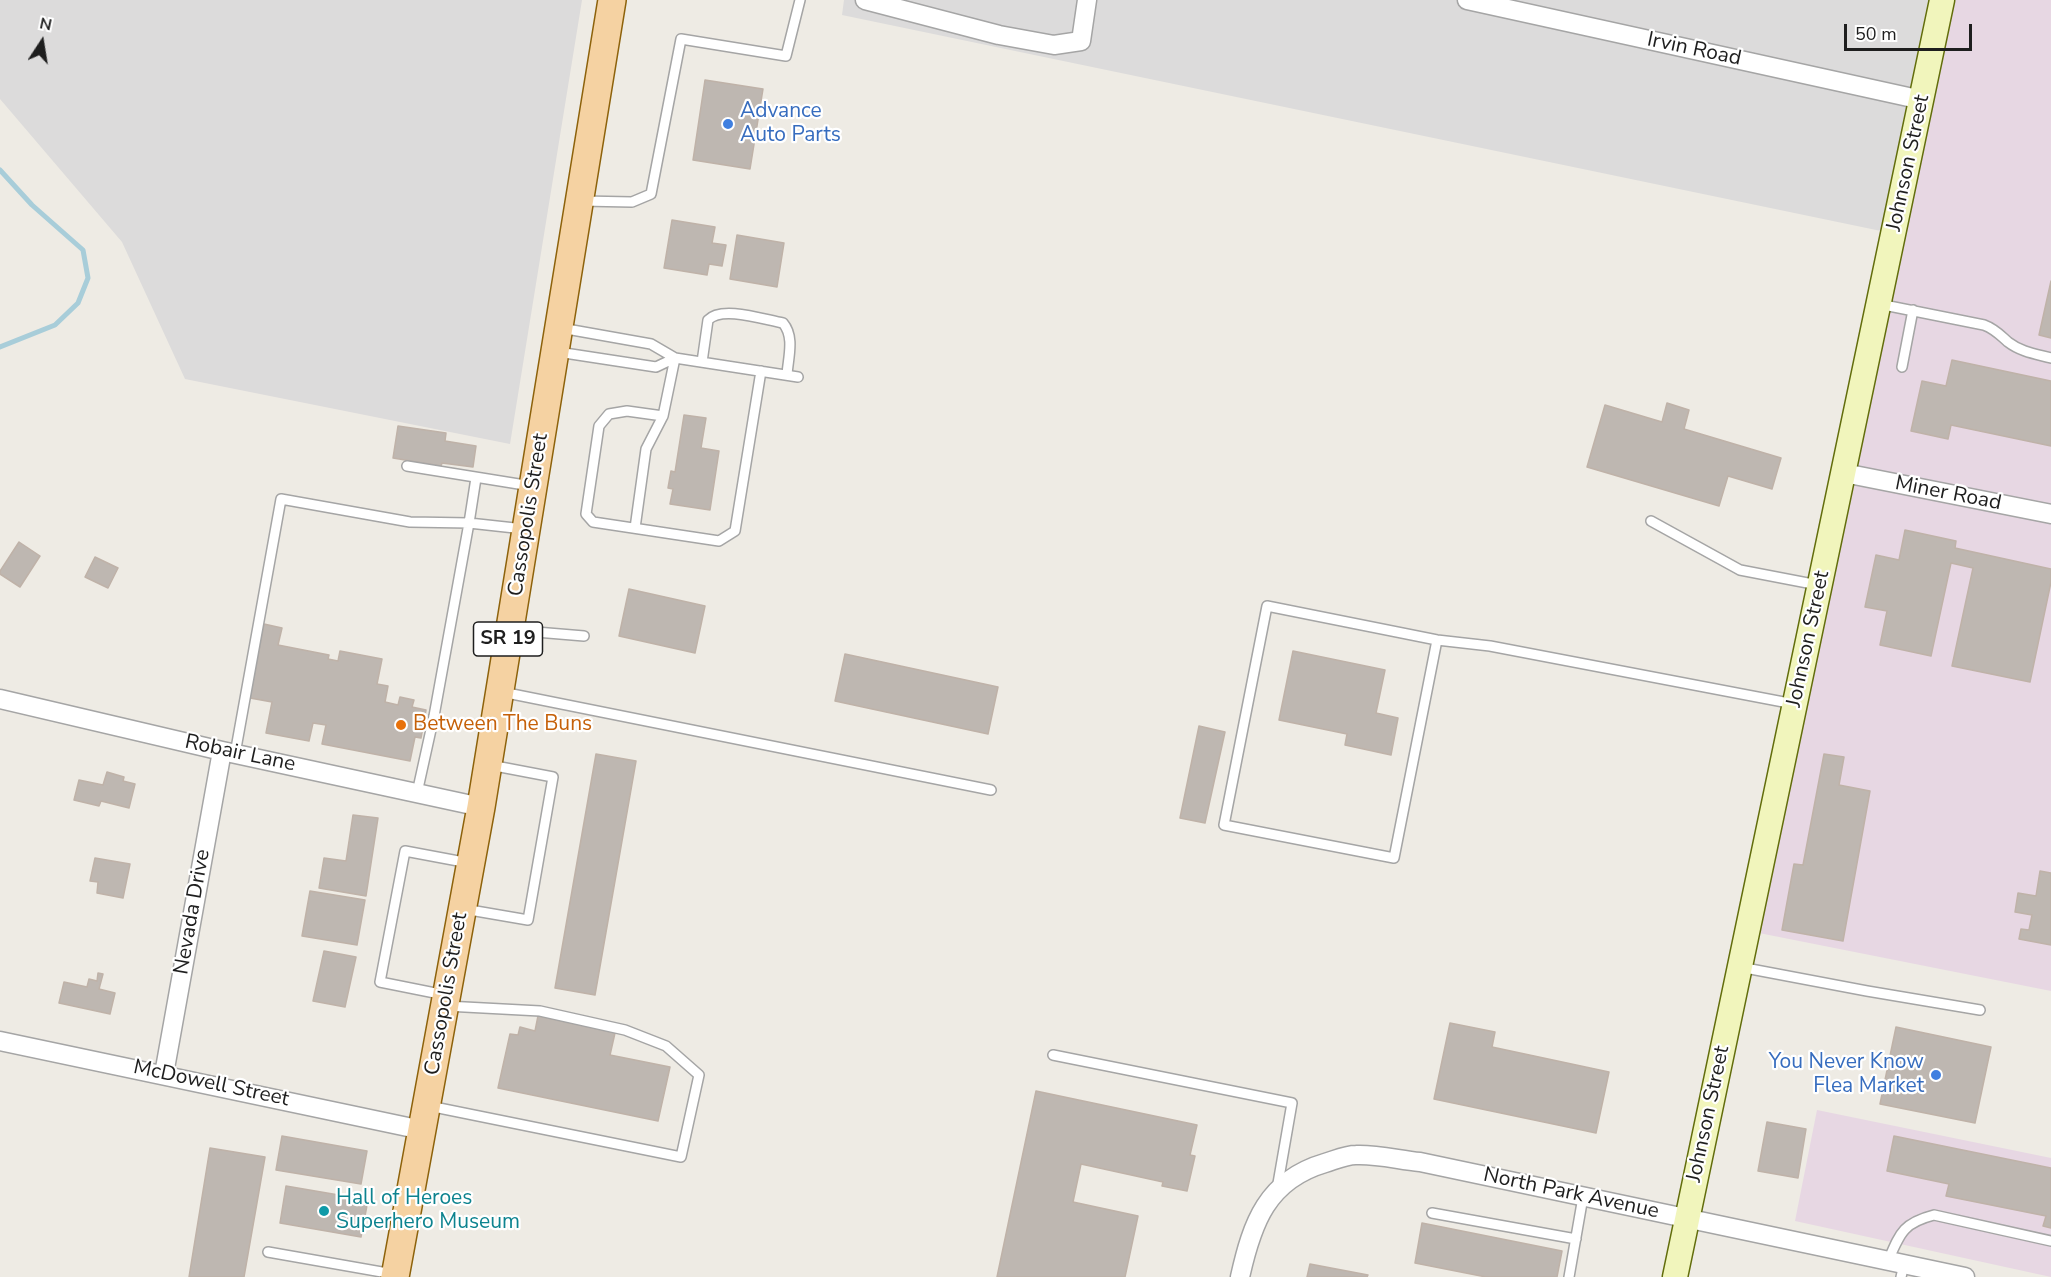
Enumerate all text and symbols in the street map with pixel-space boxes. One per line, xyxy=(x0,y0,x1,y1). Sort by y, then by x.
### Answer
north arrow xyxy=(12,12,72,72)
text: N xyxy=(38,12,54,36)
scale bar xyxy=(1847,12,1974,50)
text: 50 m xyxy=(1855,22,1897,46)
street label: Irvin Road xyxy=(1645,28,1743,72)
street label: Johnson Street xyxy=(1882,93,1936,233)
place label: Advance Auto Parts xyxy=(740,99,841,149)
marker: Advance Auto Parts xyxy=(721,117,735,131)
street label: Cassopolis Street xyxy=(504,432,554,598)
street label: Miner Road xyxy=(1893,471,2003,517)
street label: Johnson Street xyxy=(1782,569,1836,709)
road number: SR 19 xyxy=(474,622,542,656)
place label: Between The Buns xyxy=(413,712,592,738)
marker: Between The Buns xyxy=(394,718,408,732)
street label: Robair Lane xyxy=(182,730,298,778)
street label: Nevada Drive xyxy=(170,847,216,977)
street label: Cassopolis Street xyxy=(420,911,474,1077)
street label: Johnson Street xyxy=(1682,1044,1736,1184)
place label: You Never Know Flea Market xyxy=(1769,1050,1924,1100)
street label: McDowell Street xyxy=(131,1055,291,1113)
marker: You Never Know Flea Market xyxy=(1929,1068,1943,1082)
street label: North Park Avenue xyxy=(1481,1163,1661,1225)
place label: Hall of Heroes Superhero Museum xyxy=(336,1186,520,1236)
marker: Hall of Heroes Superhero Museum xyxy=(317,1204,331,1218)

